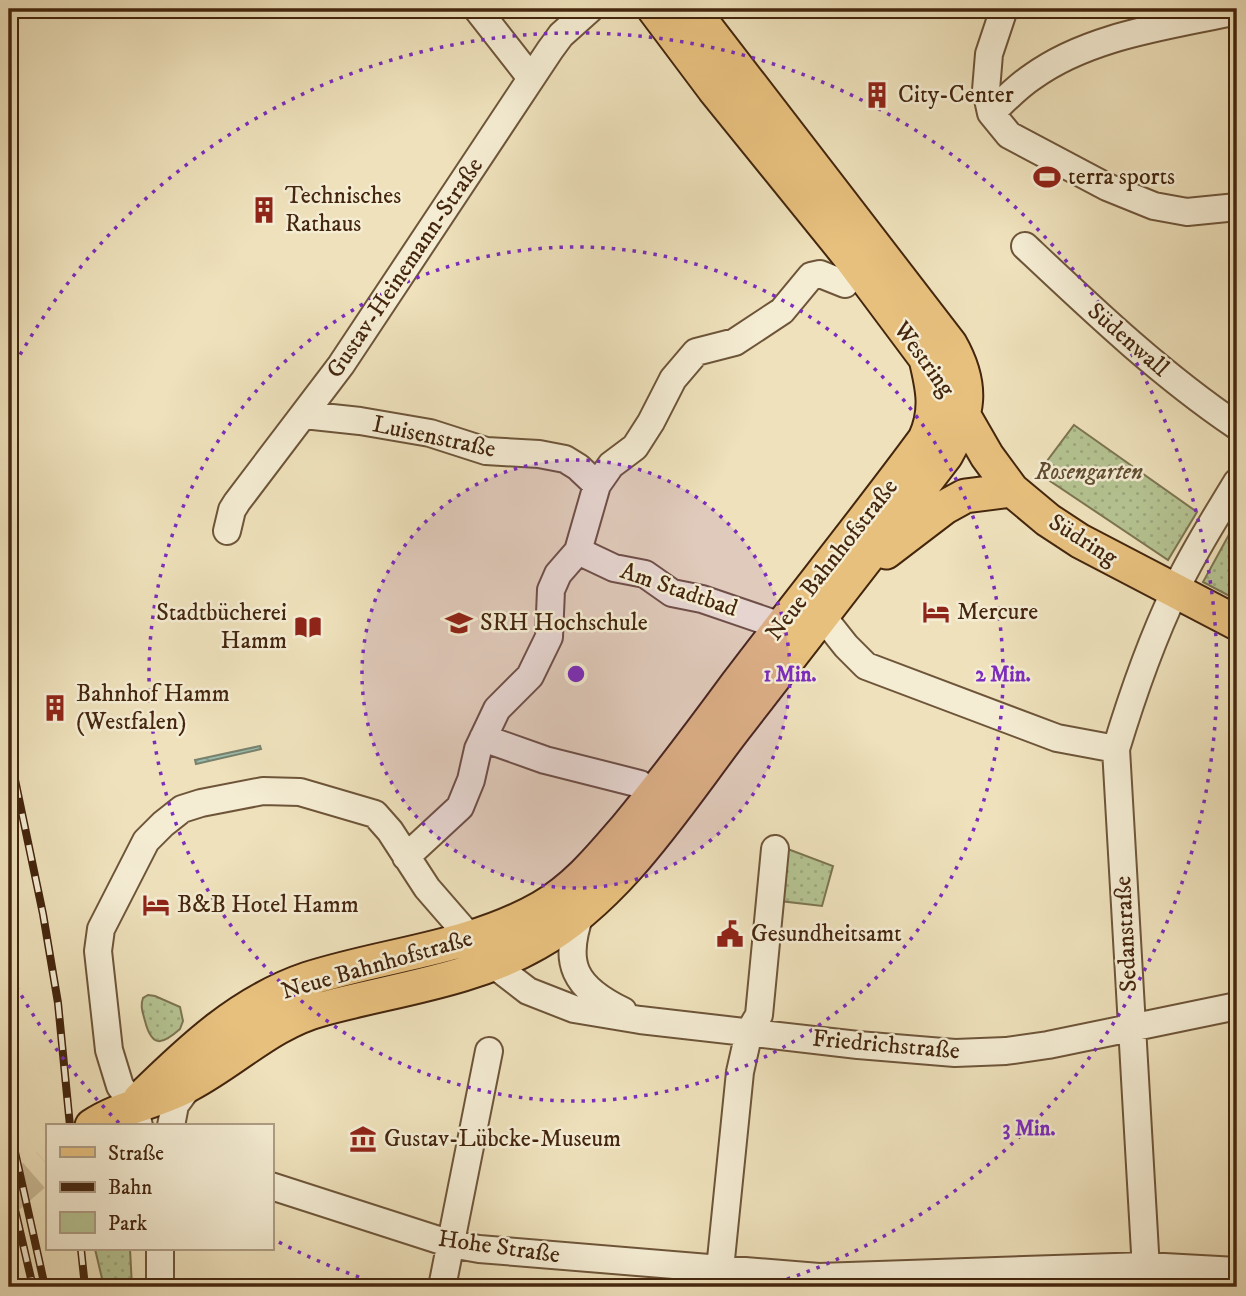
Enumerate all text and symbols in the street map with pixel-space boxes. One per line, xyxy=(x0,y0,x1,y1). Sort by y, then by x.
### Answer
building icon: City-Center xyxy=(862,80,892,110)
place label: City-Center xyxy=(898,80,1014,110)
street label: Gustav-Heinemann-Straße xyxy=(320,152,490,384)
sports icon: terra sports xyxy=(1032,162,1062,192)
place label: terra sports xyxy=(1068,162,1175,192)
place label: Technisches Rathaus xyxy=(285,181,401,239)
building icon: Technisches Rathaus xyxy=(249,195,279,225)
street label: Südenwall xyxy=(1081,296,1176,384)
street label: Westring xyxy=(886,315,962,403)
street label: Luisenstraße xyxy=(370,409,498,465)
park label: Rosengarten xyxy=(1034,457,1143,487)
street label: Neue Bahnhofstraße xyxy=(759,473,905,647)
street label: Südring xyxy=(1043,507,1123,573)
street label: Am Stadtbad xyxy=(616,556,742,624)
hotel icon: Mercure xyxy=(921,597,951,627)
place label: Mercure xyxy=(957,597,1038,627)
place label: Stadtbücherei Hamm xyxy=(156,598,287,656)
school or university icon: SRH Hochschule xyxy=(444,608,474,638)
place label: SRH Hochschule xyxy=(480,608,648,638)
library icon: Stadtbücherei Hamm xyxy=(293,612,323,642)
centre of rings xyxy=(564,662,588,686)
text: 1 Min. xyxy=(764,662,816,688)
text: 2 Min. xyxy=(975,662,1031,688)
place label: Bahnhof Hamm (Westfalen) xyxy=(76,679,230,737)
building icon: Bahnhof Hamm (Westfalen) xyxy=(40,693,70,723)
street label: Sedanstraße xyxy=(1108,875,1144,993)
hotel icon: B&B Hotel Hamm xyxy=(141,890,171,920)
place label: B&B Hotel Hamm xyxy=(177,890,359,920)
public building icon: Gesundheitsamt xyxy=(715,919,745,949)
place label: Gesundheitsamt xyxy=(751,919,902,949)
street label: Neue Bahnhofstraße xyxy=(278,923,476,1007)
street label: Friedrichstraße xyxy=(811,1024,961,1066)
text: 3 Min. xyxy=(1003,1116,1055,1142)
legend xyxy=(46,1124,273,1250)
museum icon: Gustav-Lübcke-Museum xyxy=(348,1124,378,1154)
place label: Gustav-Lübcke-Museum xyxy=(384,1124,621,1154)
text: Straße xyxy=(108,1141,164,1167)
text: Bahn xyxy=(108,1175,152,1201)
text: Park xyxy=(108,1211,148,1237)
street label: Hohe Straße xyxy=(436,1224,562,1270)

